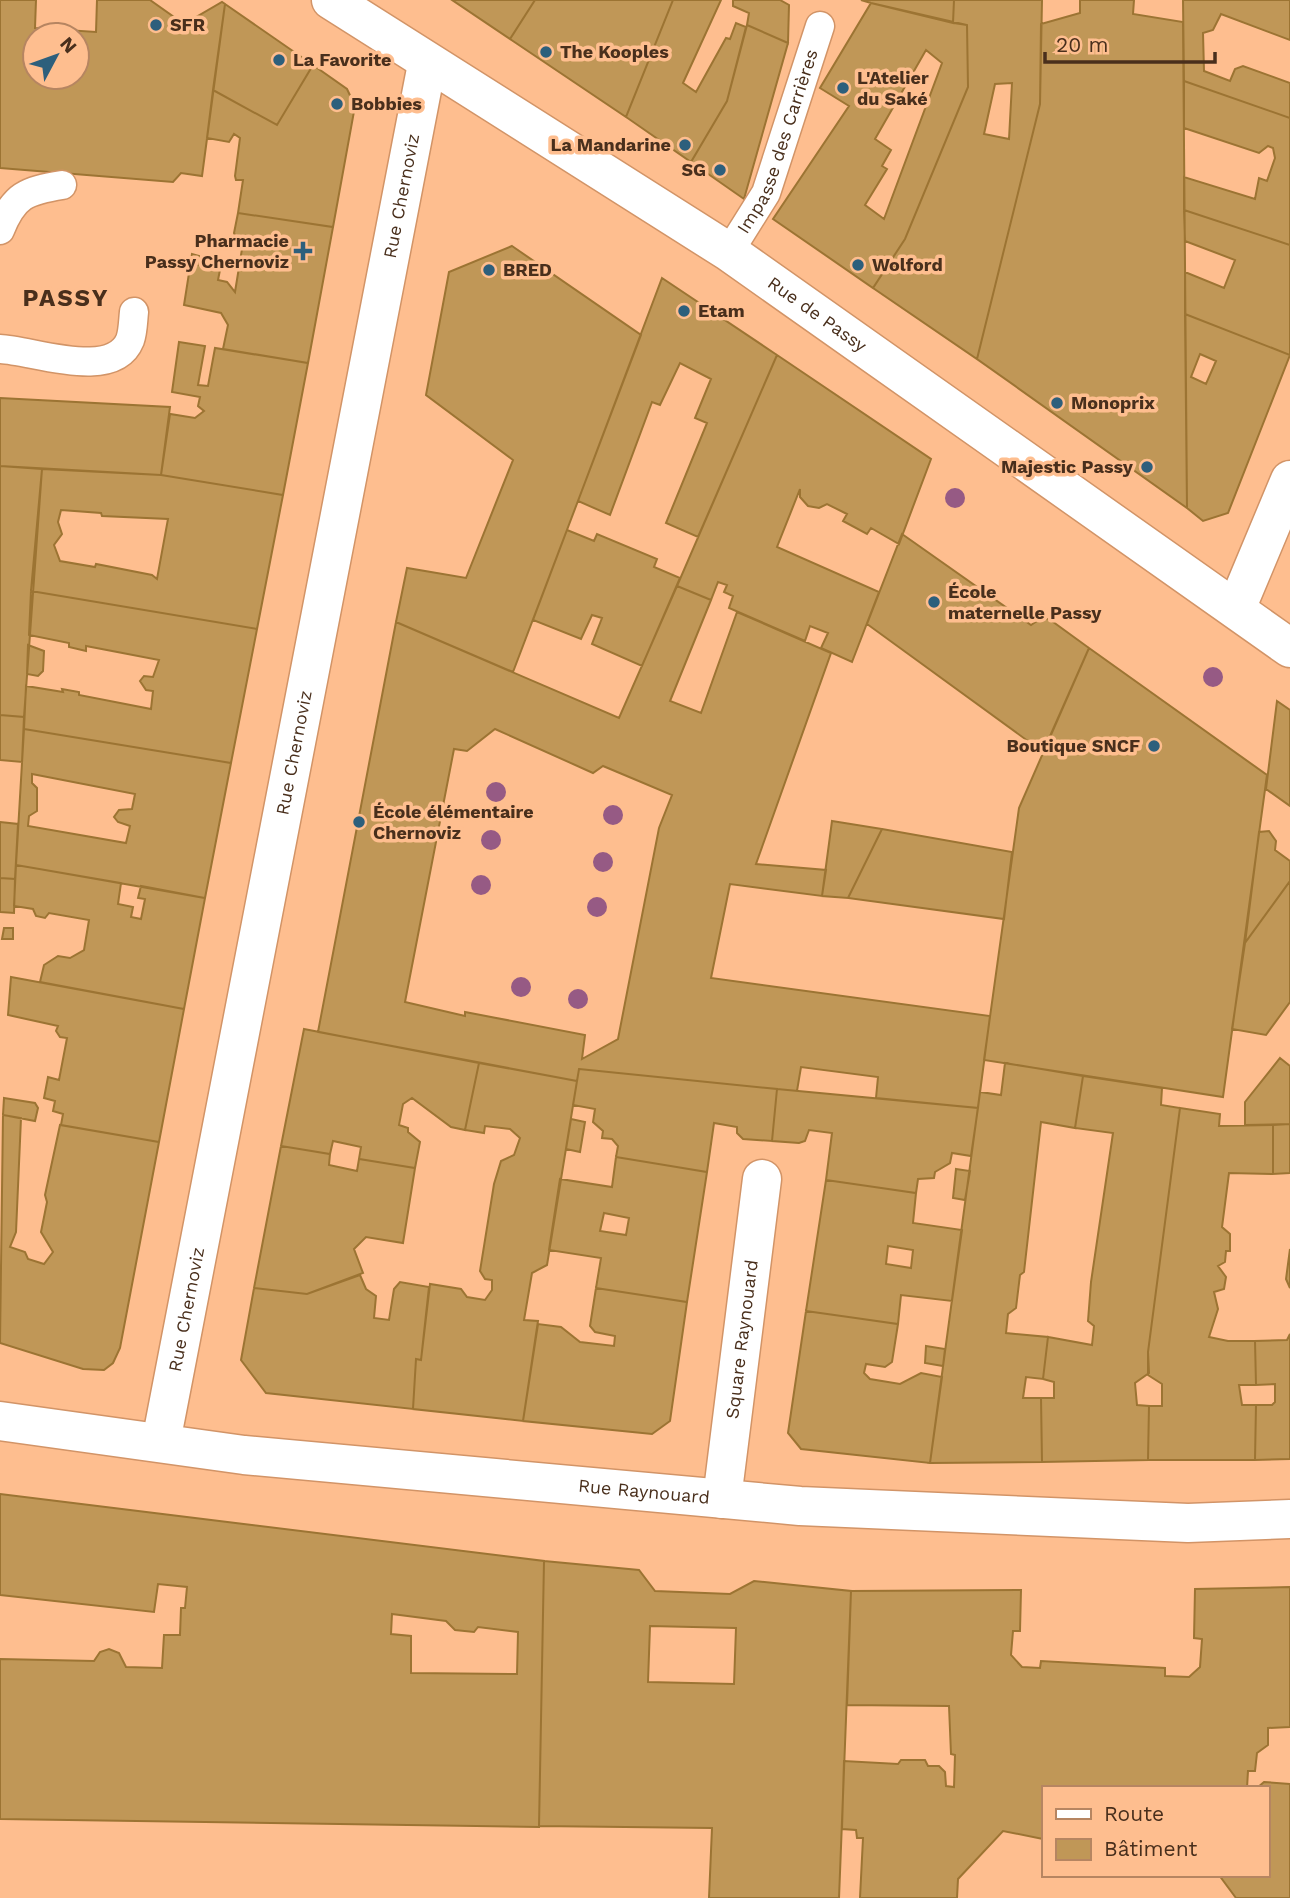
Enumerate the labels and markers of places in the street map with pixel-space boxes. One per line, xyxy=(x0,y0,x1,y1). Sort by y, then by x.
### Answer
place label: SFR xyxy=(170,14,206,35)
marker: SFR xyxy=(148,17,164,33)
place label: The Kooples xyxy=(560,41,669,62)
marker: The Kooples xyxy=(538,44,554,60)
place label: La Favorite xyxy=(293,49,391,70)
marker: La Favorite xyxy=(271,52,287,68)
place label: L'Atelier du Saké xyxy=(857,67,929,109)
marker: L'Atelier du Saké xyxy=(835,80,851,96)
place label: Bobbies xyxy=(351,93,422,114)
marker: Bobbies xyxy=(329,96,345,112)
place label: La Mandarine xyxy=(551,134,671,155)
marker: La Mandarine xyxy=(677,137,693,153)
place label: SG xyxy=(681,159,706,180)
marker: SG xyxy=(712,162,728,178)
place label: Pharmacie Passy Chernoviz xyxy=(145,230,289,272)
marker: Pharmacie Passy Chernoviz xyxy=(295,243,311,259)
place label: Wolford xyxy=(872,254,943,275)
marker: Wolford xyxy=(850,257,866,273)
place label: BRED xyxy=(503,259,552,280)
marker: BRED xyxy=(481,262,497,278)
place label: Etam xyxy=(698,300,745,321)
marker: Etam xyxy=(676,303,692,319)
place label: Monoprix xyxy=(1071,392,1155,413)
marker: Monoprix xyxy=(1049,395,1065,411)
place label: Majestic Passy xyxy=(1001,456,1134,477)
marker: Majestic Passy xyxy=(1139,459,1155,475)
place label: École maternelle Passy xyxy=(948,581,1102,623)
marker: École maternelle Passy xyxy=(926,594,942,610)
place label: Boutique SNCF xyxy=(1006,735,1140,756)
marker: Boutique SNCF xyxy=(1146,738,1162,754)
place label: École élémentaire Chernoviz xyxy=(373,801,534,843)
marker: École élémentaire Chernoviz xyxy=(351,814,367,830)

